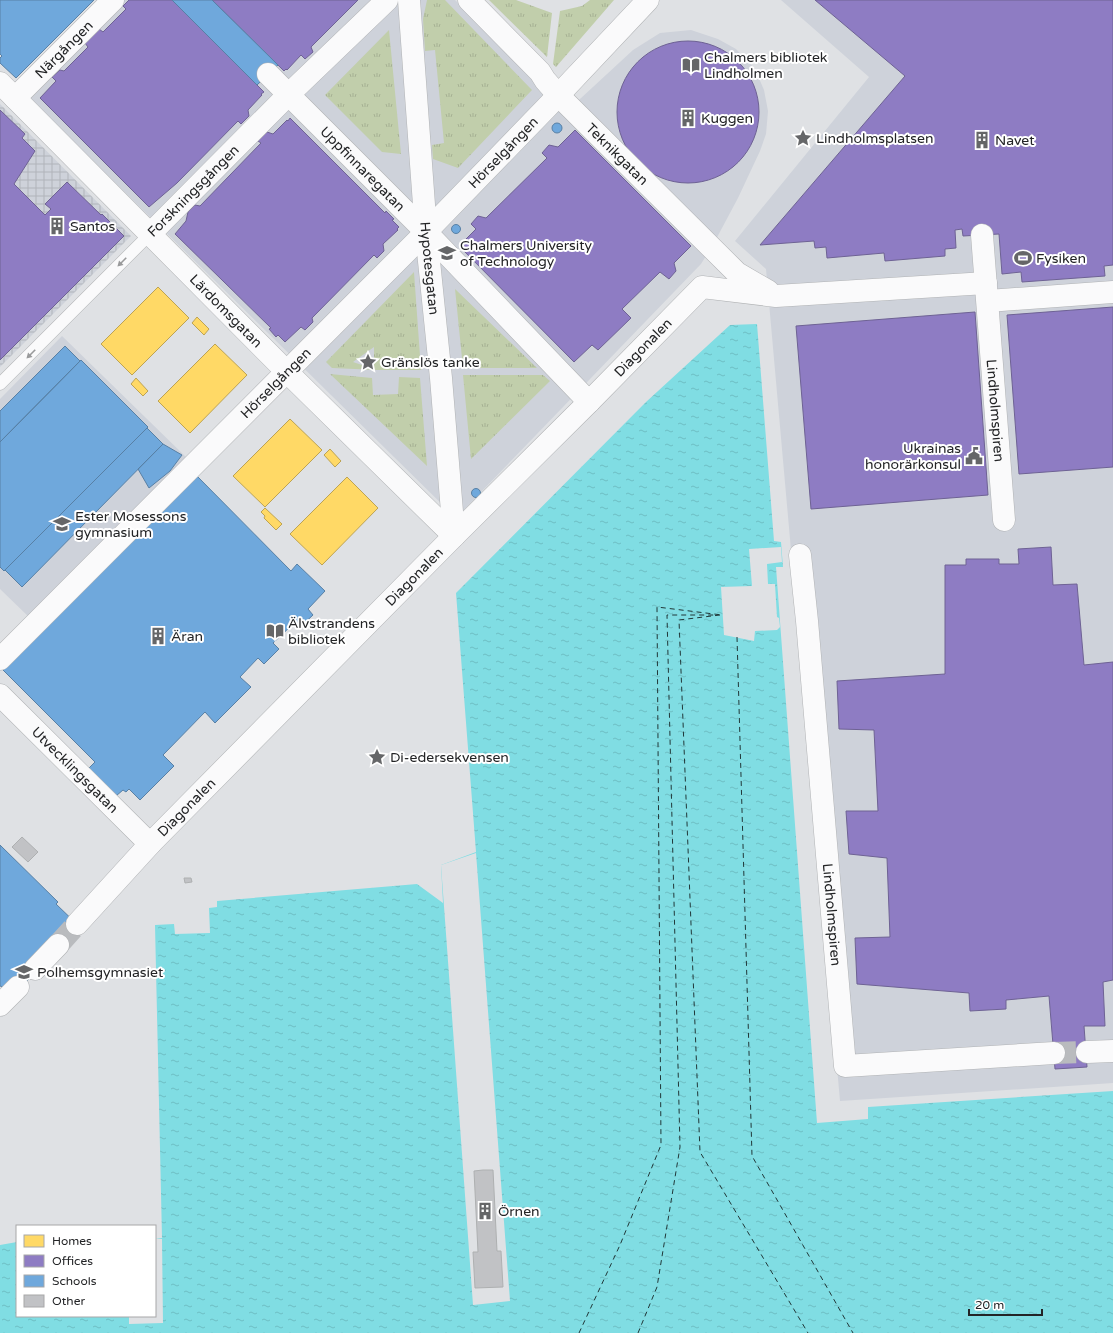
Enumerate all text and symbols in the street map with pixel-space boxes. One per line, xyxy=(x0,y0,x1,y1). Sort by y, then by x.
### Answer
street label: Närgången xyxy=(32,17,97,82)
place label: Chalmers bibliotek Lindholmen xyxy=(704,49,828,82)
library icon: Chalmers bibliotek Lindholmen xyxy=(681,55,701,75)
building icon: Kuggen xyxy=(678,108,698,128)
place label: Kuggen xyxy=(701,110,753,127)
street label: Hörselgången xyxy=(465,113,542,192)
street label: Teknikgatan xyxy=(582,120,652,189)
street label: Uppfinnaregatan xyxy=(316,123,408,215)
place icon: Lindholmsplatsen xyxy=(793,128,813,148)
place label: Lindholmsplatsen xyxy=(816,130,934,147)
building icon: Navet xyxy=(972,130,992,150)
place label: Navet xyxy=(995,132,1035,149)
street label: Forskningsgången xyxy=(144,141,243,241)
building icon: Santos xyxy=(47,216,67,236)
place label: Santos xyxy=(70,218,116,235)
street label: Hypotesgatan xyxy=(416,221,442,316)
place label: Chalmers University of Technology xyxy=(460,237,593,270)
school or university icon: Chalmers University of Technology xyxy=(437,243,457,263)
sports icon: Fysiken xyxy=(1013,248,1033,268)
place label: Fysiken xyxy=(1036,250,1086,267)
one-way arrow xyxy=(117,257,127,267)
street label: Lärdomsgatan xyxy=(186,271,266,351)
street label: Diagonalen xyxy=(611,315,676,381)
street label: Hörselgången xyxy=(237,344,315,422)
one-way arrow xyxy=(26,349,35,359)
place icon: Gränslös tanke xyxy=(358,352,378,372)
place label: Gränslös tanke xyxy=(381,354,480,371)
street label: Lindholmspiren xyxy=(983,358,1007,463)
place label: Ukrainas honorärkonsul xyxy=(865,440,961,473)
public building icon: Ukrainas honorärkonsul xyxy=(964,446,984,466)
place label: Ester Mosessons gymnasium xyxy=(75,508,187,541)
school or university icon: Ester Mosessons gymnasium xyxy=(52,514,72,534)
street label: Diagonalen xyxy=(382,544,447,610)
place label: Älvstrandens bibliotek xyxy=(288,615,375,648)
library icon: Älvstrandens bibliotek xyxy=(265,621,285,641)
building icon: Äran xyxy=(148,626,168,646)
place label: Äran xyxy=(171,628,203,645)
street label: Utvecklingsgatan xyxy=(28,723,122,817)
place icon: Di-edersekvensen xyxy=(367,747,387,767)
place label: Di-edersekvensen xyxy=(390,749,509,766)
street label: Diagonalen xyxy=(154,775,219,840)
street label: Lindholmspiren xyxy=(819,863,844,967)
school or university icon: Polhemsgymnasiet xyxy=(14,962,34,982)
place label: Polhemsgymnasiet xyxy=(37,964,164,981)
building icon: Örnen xyxy=(475,1201,495,1221)
place label: Örnen xyxy=(498,1203,540,1220)
legend xyxy=(16,1225,156,1317)
text: Homes xyxy=(52,1234,92,1248)
text: Offices xyxy=(52,1254,93,1268)
text: Schools xyxy=(52,1274,97,1288)
scale bar xyxy=(969,1291,1042,1317)
text: Other xyxy=(52,1294,85,1308)
text: 20 m xyxy=(975,1298,1004,1312)

